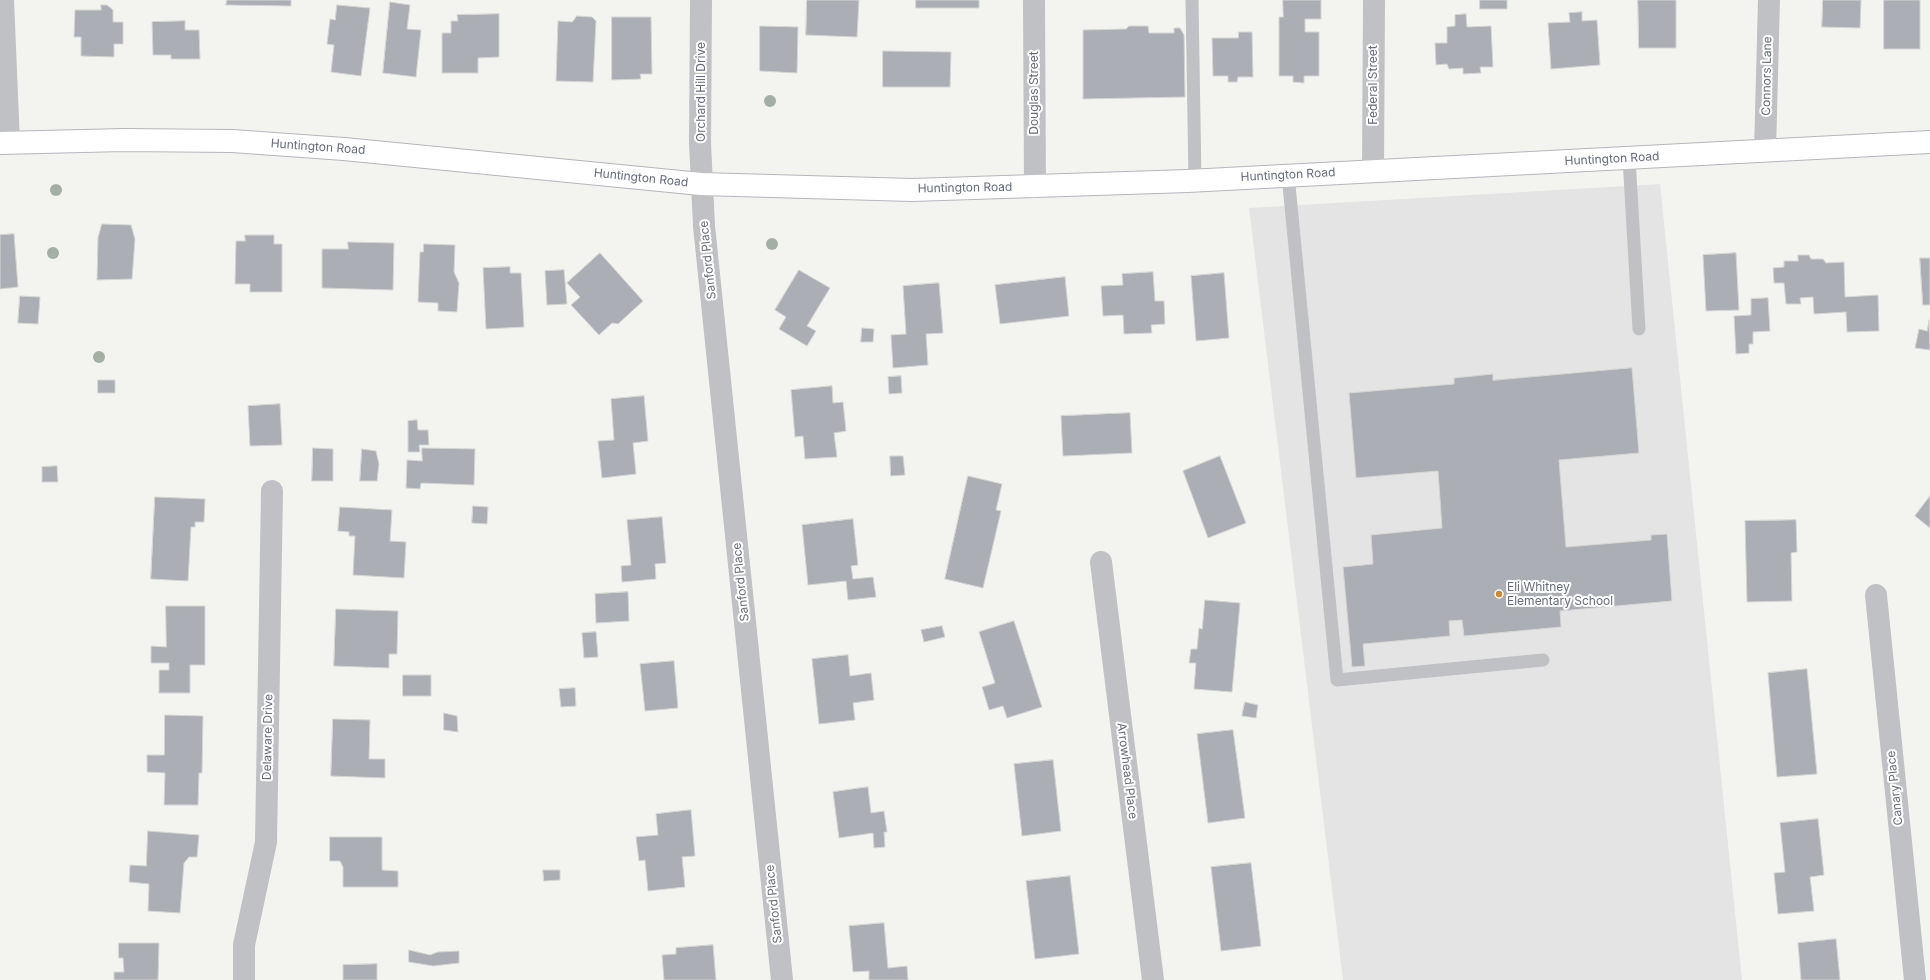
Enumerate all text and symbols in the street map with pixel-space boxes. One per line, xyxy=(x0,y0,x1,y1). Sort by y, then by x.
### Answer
street label: Connors Lane xyxy=(1759,36,1775,116)
street label: Orchard Hill Drive xyxy=(694,42,708,142)
street label: Federal Street xyxy=(1366,45,1380,125)
street label: Douglas Street xyxy=(1027,51,1041,135)
street label: Huntington Road xyxy=(270,137,366,157)
street label: Huntington Road xyxy=(1564,149,1660,169)
street label: Huntington Road xyxy=(1240,165,1336,185)
street label: Huntington Road xyxy=(593,166,689,190)
street label: Huntington Road xyxy=(917,180,1013,196)
street label: Sanford Place xyxy=(697,220,719,300)
street label: Sanford Place xyxy=(730,542,752,622)
place label: Eli Whitney Elementary School xyxy=(1507,580,1613,608)
marker: Eli Whitney Elementary School xyxy=(1494,589,1504,599)
street label: Delaware Drive xyxy=(260,694,276,780)
street label: Arrowhead Place xyxy=(1114,722,1140,820)
street label: Canary Place xyxy=(1884,750,1906,826)
street label: Sanford Place xyxy=(763,864,785,944)

